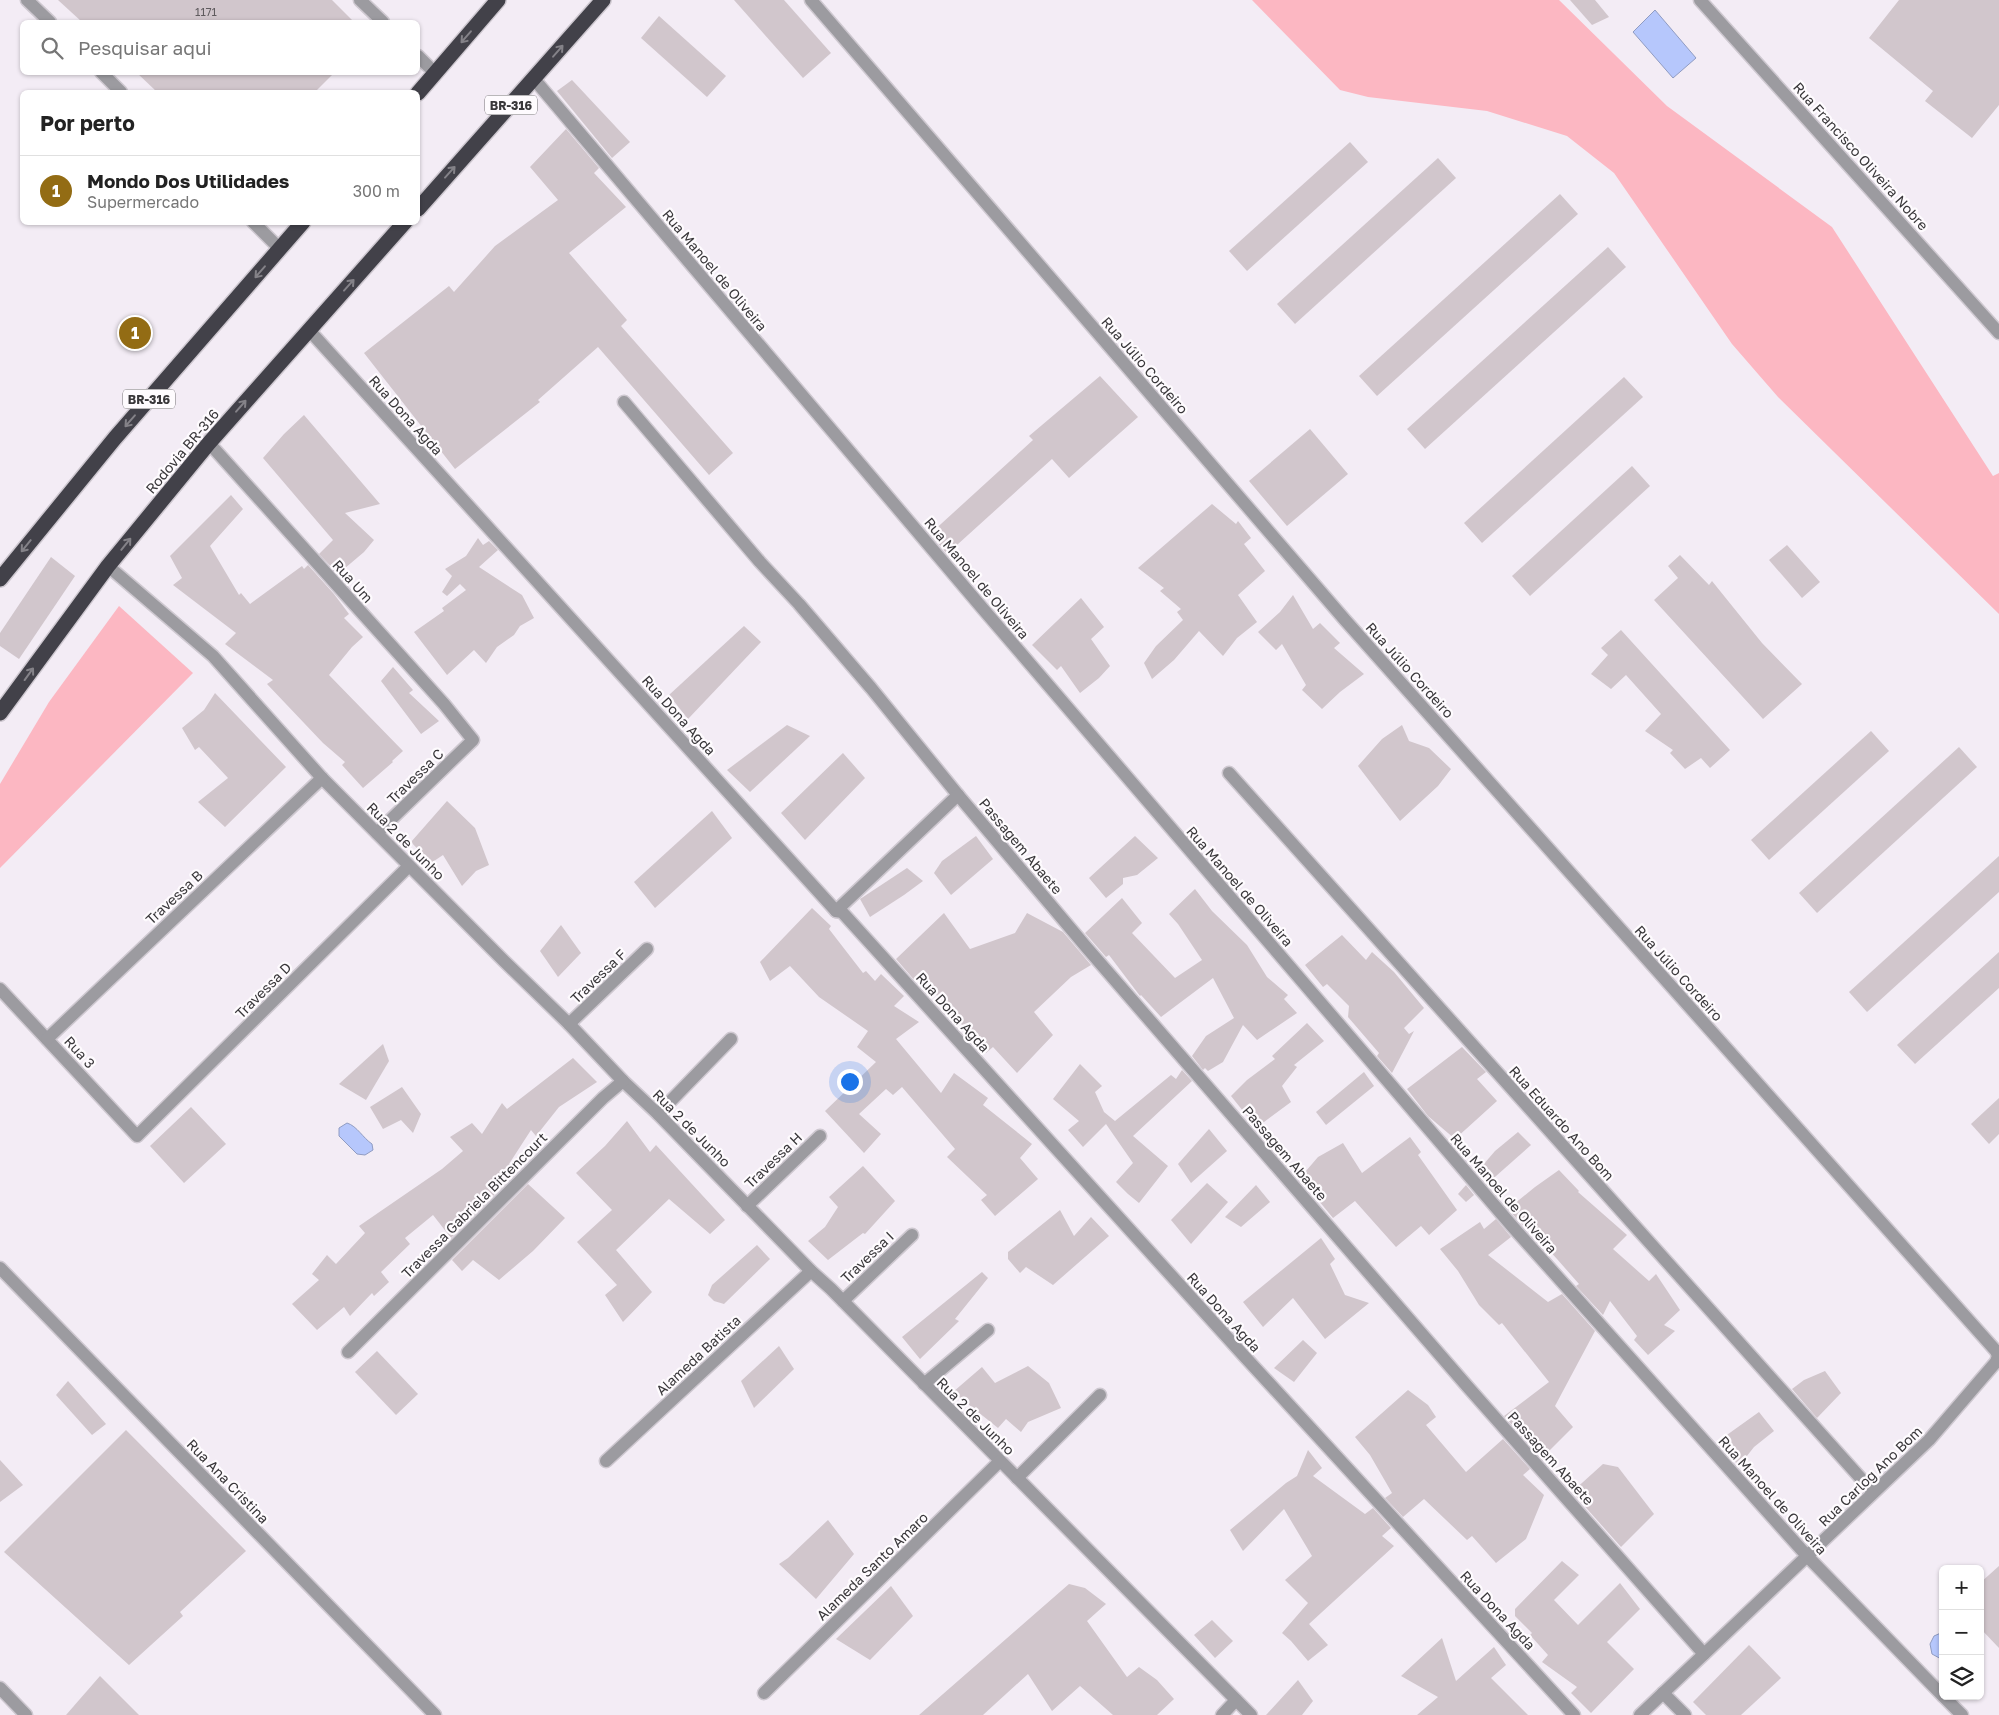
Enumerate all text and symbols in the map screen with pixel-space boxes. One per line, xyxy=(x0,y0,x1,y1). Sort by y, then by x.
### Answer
house number: 1171 xyxy=(195,5,217,18)
search box xyxy=(20,20,420,75)
one-way arrow xyxy=(461,30,472,43)
icon: search xyxy=(38,34,66,62)
text: Pesquisar aqui xyxy=(78,36,212,59)
one-way arrow xyxy=(552,45,563,58)
street label: Rua Francisco Oliveira Nobre xyxy=(1790,78,1932,234)
road number: BR-316 xyxy=(485,96,537,114)
text: Por perto xyxy=(40,110,135,136)
one-way arrow xyxy=(444,166,456,179)
text: Mondo Dos Utilidades xyxy=(87,169,290,192)
text: 1 xyxy=(52,181,60,201)
text: 300 m xyxy=(353,181,400,201)
text: Supermercado xyxy=(87,192,199,212)
street label: Rua Manoel de Oliveira xyxy=(659,206,771,334)
one-way arrow xyxy=(254,266,265,279)
one-way arrow xyxy=(343,278,355,291)
street label: Rua Júlio Cordeiro xyxy=(1098,313,1192,417)
pin: 1 xyxy=(119,314,151,352)
street label: Rua Dona Agda xyxy=(366,372,446,458)
road number: BR-316 xyxy=(123,389,175,408)
one-way arrow xyxy=(235,400,247,413)
street label: Rodovia BR-316 xyxy=(142,405,222,497)
one-way arrow xyxy=(124,415,135,428)
street label: Rua Manoel de Oliveira xyxy=(921,514,1033,642)
one-way arrow xyxy=(121,537,132,550)
one-way arrow xyxy=(21,540,32,553)
street label: Rua Um xyxy=(329,556,377,606)
street label: Rua Júlio Cordeiro xyxy=(1363,619,1457,721)
one-way arrow xyxy=(24,667,34,681)
street label: Rua Dona Agda xyxy=(639,672,719,758)
street label: Travessa C xyxy=(383,745,447,807)
street label: Passagem Abaete xyxy=(976,795,1066,897)
street label: Rua 2 de Junho xyxy=(364,799,448,883)
street label: Rua Manoel de Oliveira xyxy=(1183,822,1297,950)
street label: Travessa B xyxy=(142,866,206,928)
street label: Rua Júlio Cordeiro xyxy=(1632,922,1726,1024)
street label: Travessa F xyxy=(567,945,629,1007)
street label: Travessa D xyxy=(231,958,295,1022)
street label: Rua Dona Agda xyxy=(913,969,993,1055)
street label: Rua 3 xyxy=(61,1033,99,1071)
street label: Rua Eduardo Ano Bom xyxy=(1506,1062,1618,1184)
your location xyxy=(837,1069,863,1095)
street label: Rua 2 de Junho xyxy=(650,1086,734,1170)
street label: Passagem Abaete xyxy=(1239,1102,1331,1204)
street label: Travessa Gabriela Bittencourt xyxy=(398,1129,550,1281)
street label: Travessa H xyxy=(741,1129,805,1191)
street label: Rua Manoel de Oliveira xyxy=(1447,1129,1561,1257)
street label: Travessa I xyxy=(837,1228,897,1286)
street label: Rua Dona Agda xyxy=(1184,1269,1264,1355)
street label: Alameda Batista xyxy=(652,1311,744,1399)
street label: Rua 2 de Junho xyxy=(934,1374,1018,1458)
street label: Passagem Abaete xyxy=(1505,1408,1597,1508)
street label: Rua Carlog Ano Bom xyxy=(1815,1422,1925,1530)
street label: Rua Manoel de Oliveira xyxy=(1715,1432,1831,1558)
street label: Rua Ana Cristina xyxy=(183,1435,273,1527)
street label: Alameda Santo Amaro xyxy=(813,1508,931,1624)
map controls xyxy=(1939,1565,1984,1700)
button: + xyxy=(1939,1565,1984,1610)
street label: Rua Dona Agda xyxy=(1457,1567,1539,1653)
button: − xyxy=(1939,1610,1984,1655)
button: layers xyxy=(1939,1655,1984,1700)

